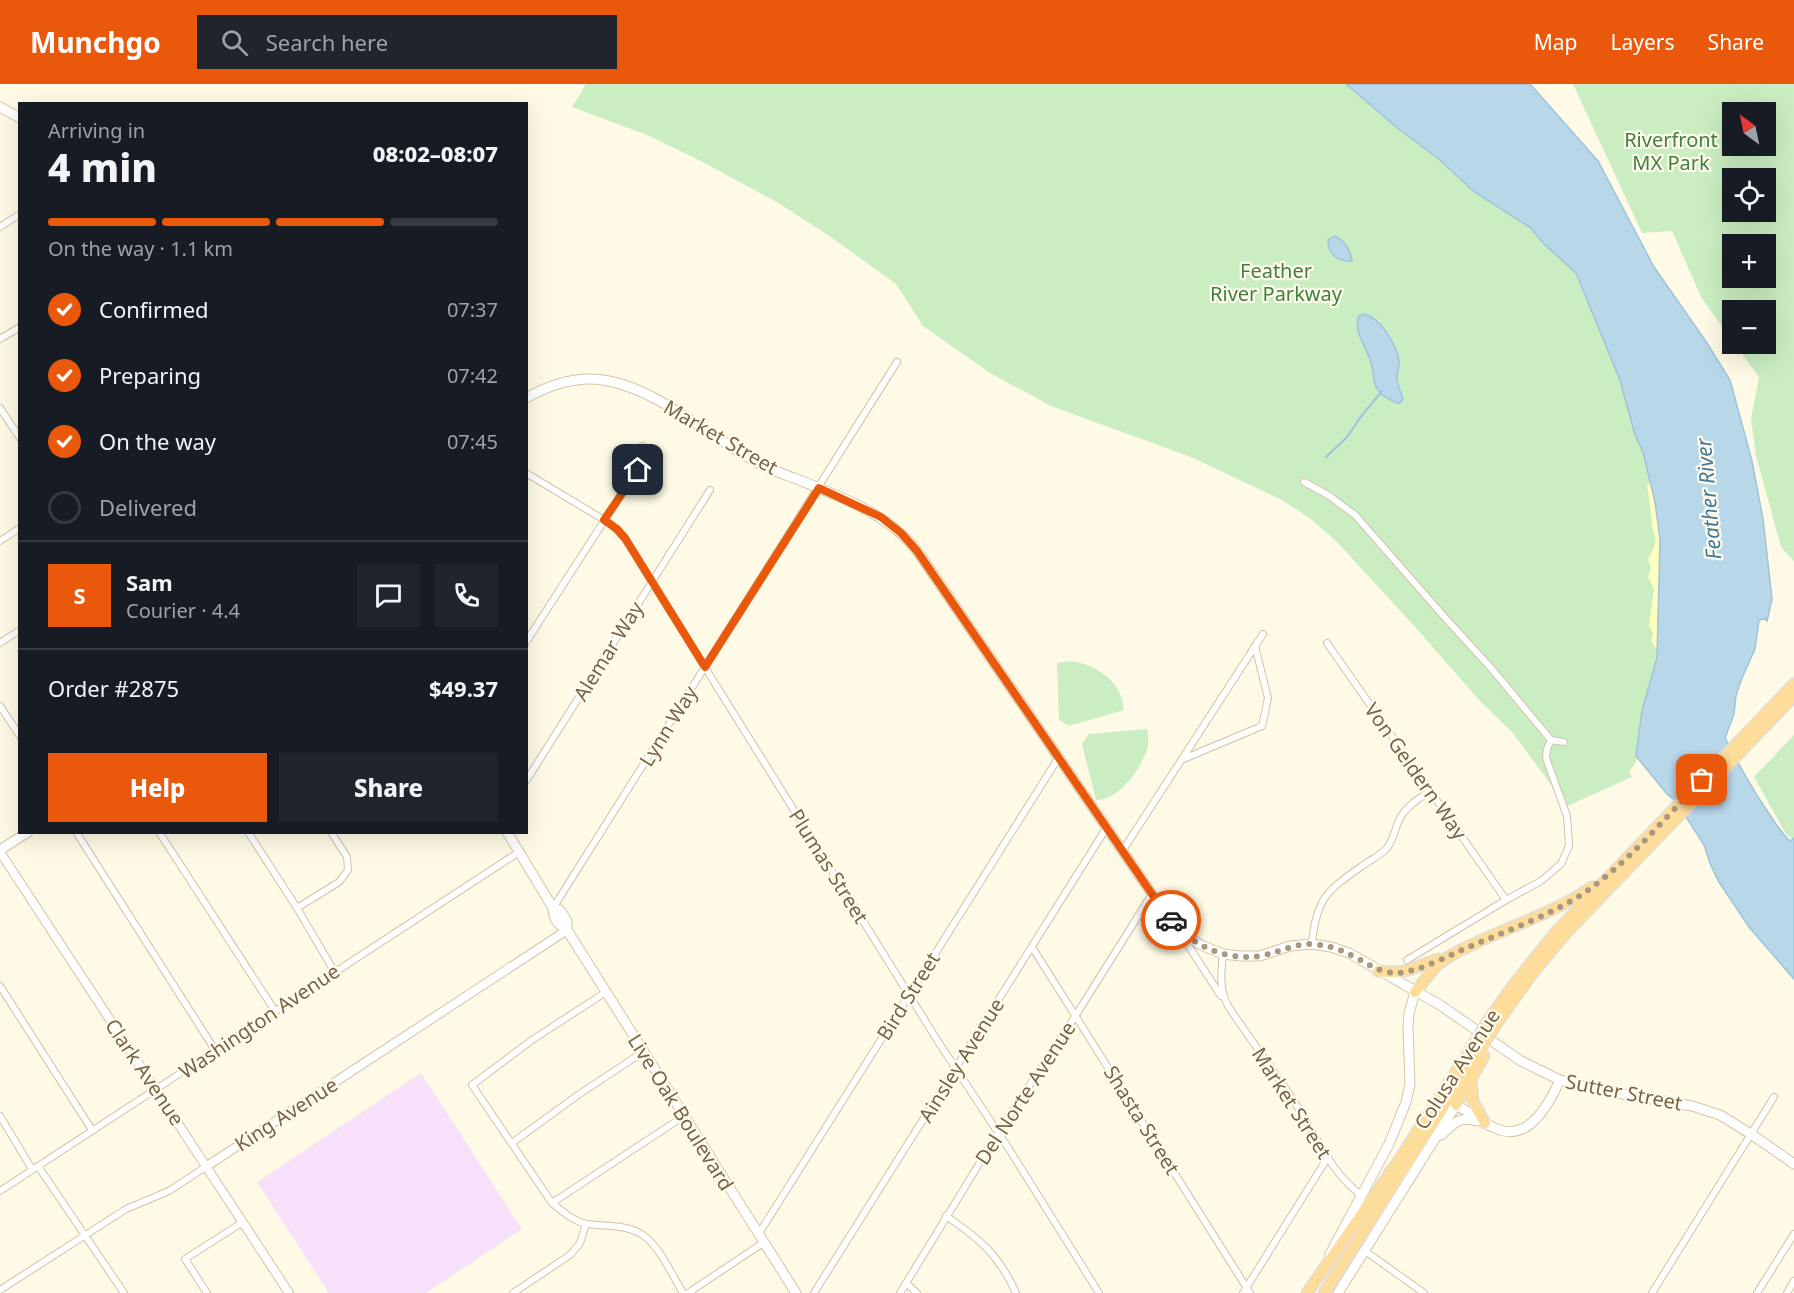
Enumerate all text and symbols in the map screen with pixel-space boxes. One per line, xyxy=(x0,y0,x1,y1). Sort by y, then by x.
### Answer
search box xyxy=(197,15,617,69)
text: Munchgo xyxy=(30,23,161,61)
icon: search xyxy=(218,26,251,59)
text: Search here xyxy=(266,27,388,57)
text: Map xyxy=(1534,28,1578,56)
text: Layers xyxy=(1611,28,1675,56)
text: Share xyxy=(1708,28,1764,56)
north arrow xyxy=(1722,102,1776,156)
map controls xyxy=(1722,102,1776,354)
text: Arriving in xyxy=(48,117,145,144)
park label: Riverfront MX Park xyxy=(1624,126,1718,176)
text: 08:02–08:07 xyxy=(373,138,498,168)
text: 4 min xyxy=(48,140,157,193)
button: locate xyxy=(1722,168,1776,222)
button: + xyxy=(1722,234,1776,288)
text: On the way · 1.1 km xyxy=(48,235,233,262)
park label: Feather River Parkway xyxy=(1210,257,1343,307)
icon: check xyxy=(48,293,81,326)
text: Confirmed xyxy=(99,294,209,324)
text: 07:37 xyxy=(447,296,498,323)
button: − xyxy=(1722,300,1776,354)
icon: check xyxy=(48,359,81,392)
text: Preparing xyxy=(99,360,201,390)
text: 07:42 xyxy=(447,362,498,389)
street label: Market Street xyxy=(659,393,783,481)
icon: check xyxy=(48,425,81,458)
text: On the way xyxy=(99,426,216,456)
text: 07:45 xyxy=(447,428,498,455)
water label: Feather River xyxy=(1689,435,1727,561)
pin xyxy=(612,444,663,495)
icon: home xyxy=(621,453,654,486)
text: Delivered xyxy=(99,492,197,522)
button: chat xyxy=(357,564,420,627)
button: phone xyxy=(435,564,498,627)
text: Sam xyxy=(126,567,173,597)
text: S xyxy=(73,580,86,610)
street label: Alemar Way xyxy=(567,596,650,706)
text: Courier · 4.4 xyxy=(126,597,240,624)
text: Order #2875 xyxy=(48,673,179,703)
text: $49.37 xyxy=(429,673,498,703)
street label: Lynn Way xyxy=(633,680,704,771)
street label: Von Geldern Way xyxy=(1359,697,1474,845)
button: Help xyxy=(48,753,267,822)
button: Share xyxy=(279,753,498,822)
pin xyxy=(1676,754,1727,805)
icon: bag xyxy=(1685,763,1718,796)
street label: Plumas Street xyxy=(783,804,875,928)
courier xyxy=(1141,890,1201,950)
icon: car xyxy=(1155,904,1188,937)
street label: Bird Street xyxy=(870,947,946,1045)
street label: Washington Avenue xyxy=(173,957,345,1085)
street label: Ainsley Avenue xyxy=(912,993,1010,1127)
street label: Colusa Avenue xyxy=(1408,1004,1506,1134)
street label: Clark Avenue xyxy=(99,1013,191,1131)
street label: Del Norte Avenue xyxy=(969,1016,1081,1170)
street label: Live Oak Boulevard xyxy=(622,1029,740,1195)
street label: Market Street xyxy=(1246,1042,1338,1164)
street label: Shasta Street xyxy=(1098,1060,1186,1180)
street label: Sutter Street xyxy=(1563,1067,1685,1117)
street label: King Avenue xyxy=(229,1071,343,1157)

